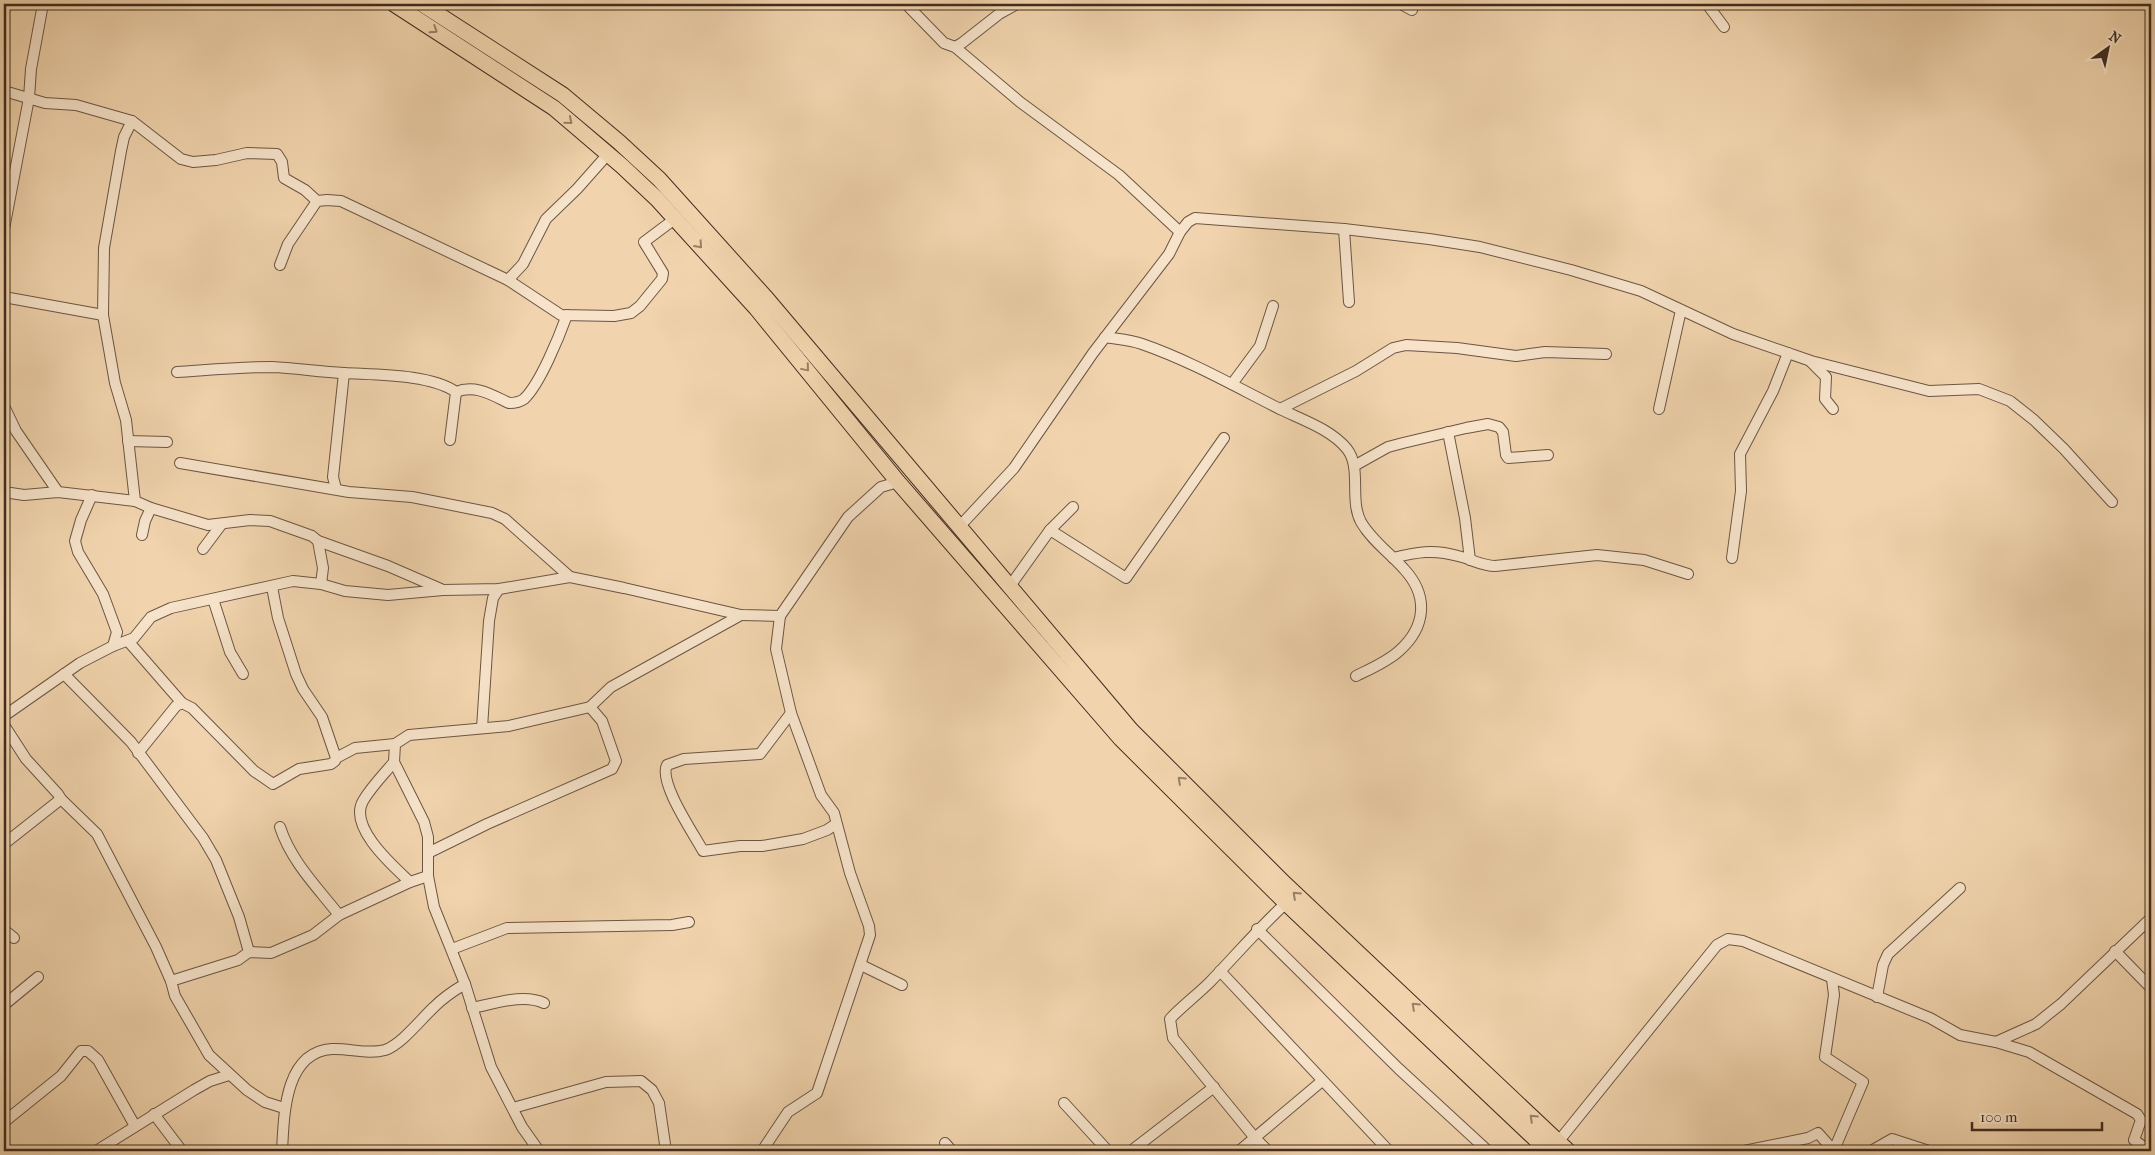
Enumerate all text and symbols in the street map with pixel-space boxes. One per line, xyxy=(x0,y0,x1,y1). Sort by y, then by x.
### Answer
north arrow xyxy=(2082,22,2132,72)
one-way arrow xyxy=(429,24,438,34)
text: N xyxy=(2106,27,2124,48)
one-way arrow xyxy=(563,115,572,124)
one-way arrow xyxy=(693,239,702,248)
one-way arrow xyxy=(800,362,808,371)
one-way arrow xyxy=(1178,777,1187,786)
one-way arrow xyxy=(1293,892,1302,901)
one-way arrow xyxy=(1412,1003,1421,1012)
scale bar xyxy=(1972,1100,2102,1132)
text: 100 m xyxy=(1980,1108,2018,1126)
one-way arrow xyxy=(1530,1115,1539,1124)

